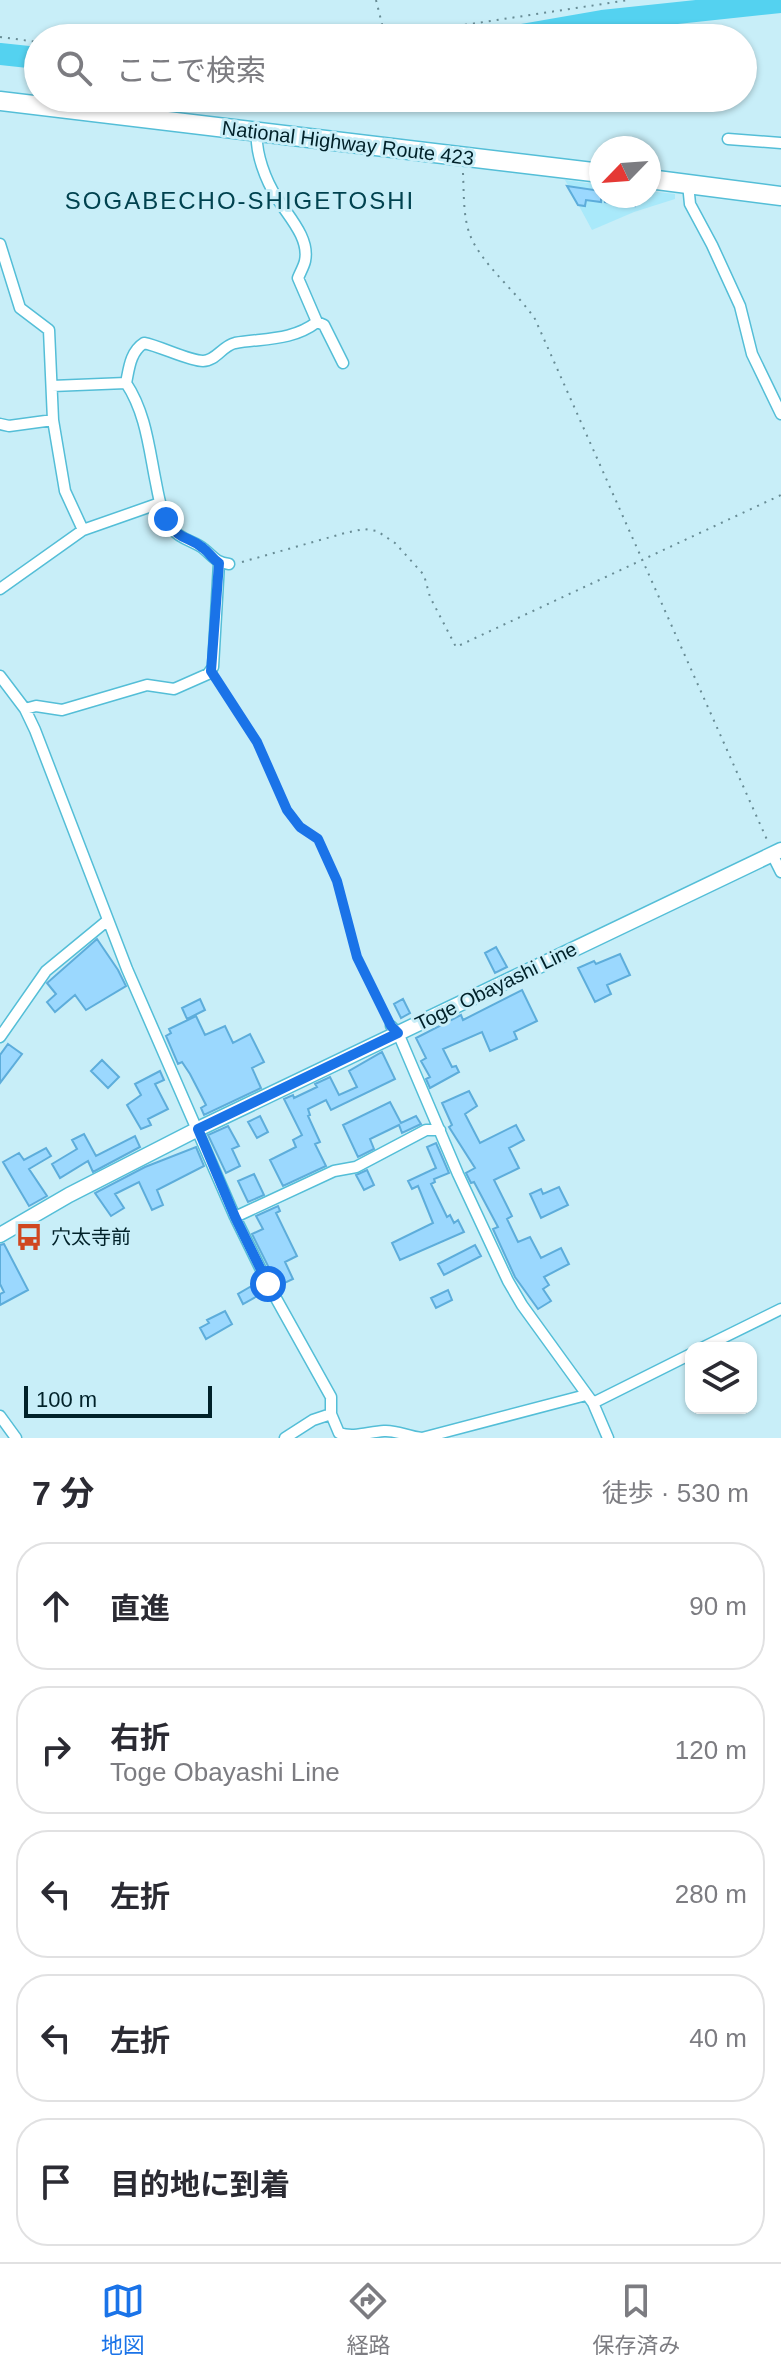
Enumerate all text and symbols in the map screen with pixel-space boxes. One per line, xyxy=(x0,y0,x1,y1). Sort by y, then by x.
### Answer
search box xyxy=(24,24,757,112)
icon: search xyxy=(52,46,96,90)
text: ここで検索 xyxy=(116,54,266,87)
street label: National Highway Route 423 xyxy=(221,117,475,169)
north arrow xyxy=(589,136,661,208)
district label: SOGABECHO-SHIGETOSHI xyxy=(65,187,415,214)
route end xyxy=(148,501,184,537)
street label: Toge Obayashi Line xyxy=(412,937,580,1035)
bus stop icon: 穴太寺前 xyxy=(14,1222,44,1252)
place label: 穴太寺前 xyxy=(51,1226,131,1248)
route start xyxy=(250,1266,286,1302)
map controls xyxy=(685,1342,757,1414)
button: layers xyxy=(685,1342,757,1414)
scale bar xyxy=(24,1382,212,1418)
text: 100 m xyxy=(36,1387,97,1412)
text: 7 分 xyxy=(32,1474,94,1512)
text: 徒歩 · 530 m xyxy=(602,1478,749,1508)
icon: ahead xyxy=(34,1584,78,1628)
text: 90 m xyxy=(689,1591,747,1621)
text: 直進 xyxy=(110,1592,170,1625)
text: 右折 xyxy=(110,1721,170,1754)
icon: right xyxy=(34,1728,78,1772)
text: 120 m xyxy=(675,1735,747,1765)
text: Toge Obayashi Line xyxy=(110,1757,340,1787)
icon: left xyxy=(34,1872,78,1916)
text: 280 m xyxy=(675,1879,747,1909)
text: 左折 xyxy=(110,1880,170,1913)
icon: left xyxy=(34,2016,78,2060)
text: 40 m xyxy=(689,2023,747,2053)
text: 左折 xyxy=(110,2024,170,2057)
icon: arrive xyxy=(34,2160,78,2204)
text: 目的地に到着 xyxy=(110,2168,290,2201)
tab: 地図 xyxy=(101,2279,145,2359)
tab: 経路 xyxy=(346,2279,390,2359)
tab: 保存済み xyxy=(592,2279,680,2359)

